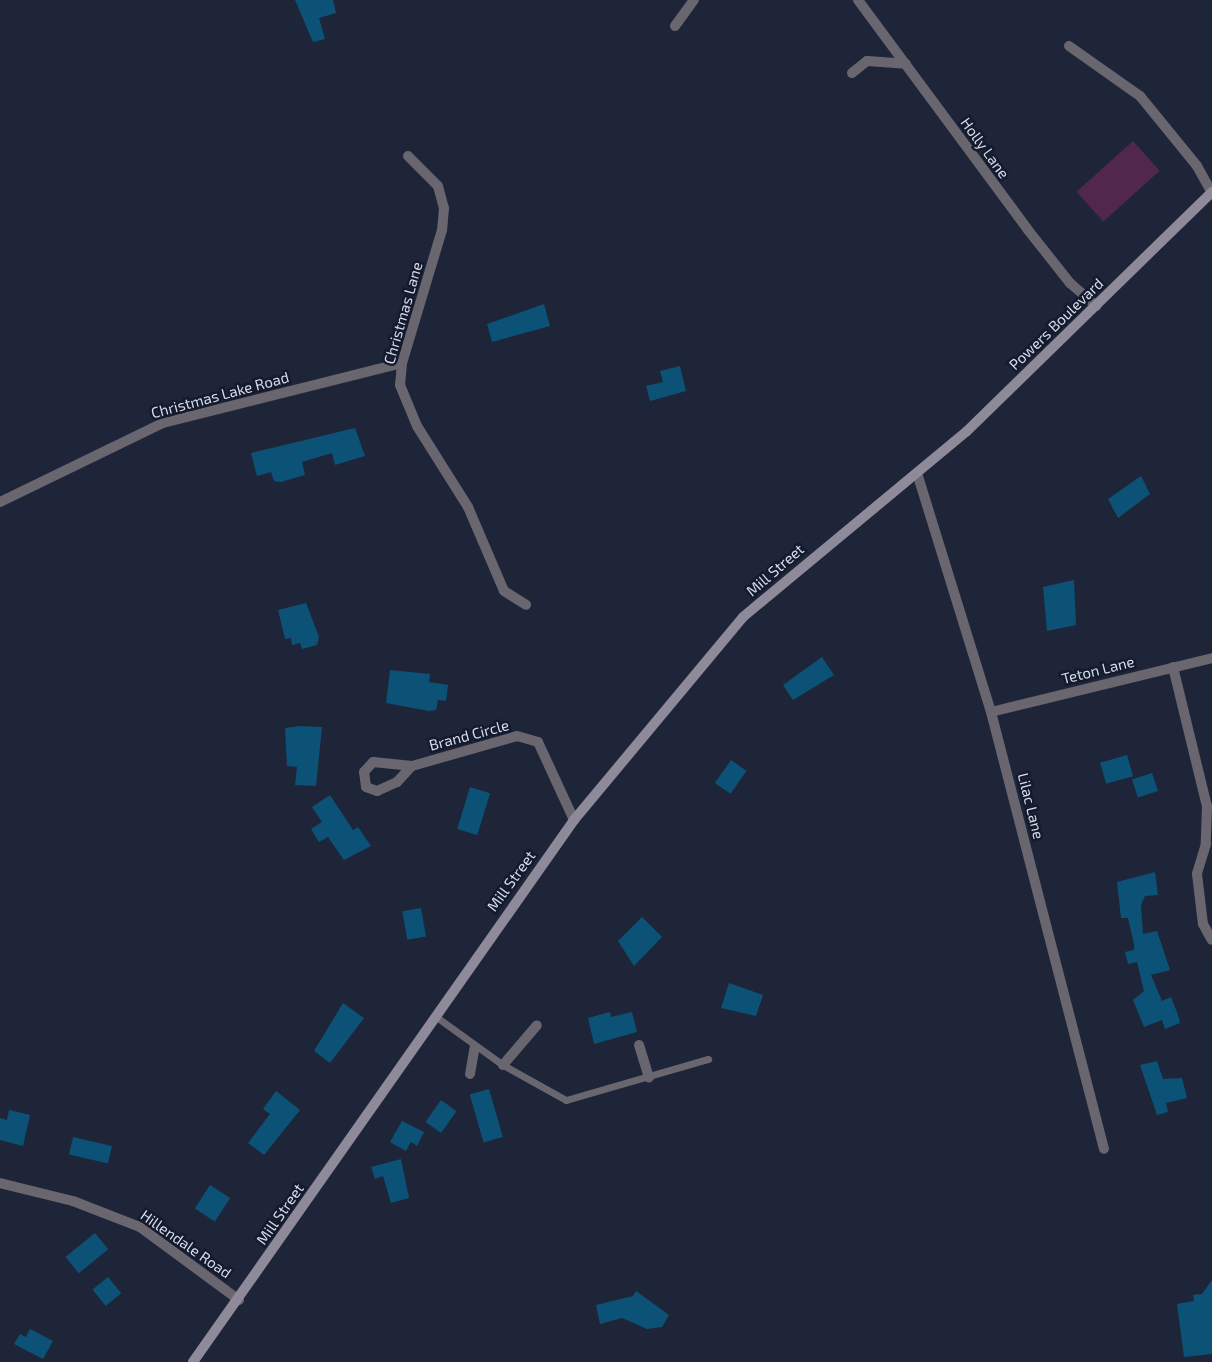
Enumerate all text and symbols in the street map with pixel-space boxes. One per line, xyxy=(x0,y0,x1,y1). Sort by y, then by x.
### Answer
street label: Holly Lane xyxy=(957,114,1013,182)
street label: Christmas Lane xyxy=(380,260,426,366)
street label: Powers Boulevard xyxy=(1005,274,1107,374)
street label: Christmas Lake Road xyxy=(149,368,291,422)
street label: Mill Street xyxy=(742,540,808,600)
street label: Teton Lane xyxy=(1060,652,1136,688)
street label: Brand Circle xyxy=(427,716,511,754)
street label: Lilac Lane xyxy=(1014,771,1048,841)
street label: Mill Street xyxy=(483,847,539,915)
street label: Mill Street xyxy=(252,1180,308,1248)
street label: Hillendale Road xyxy=(137,1206,235,1282)

